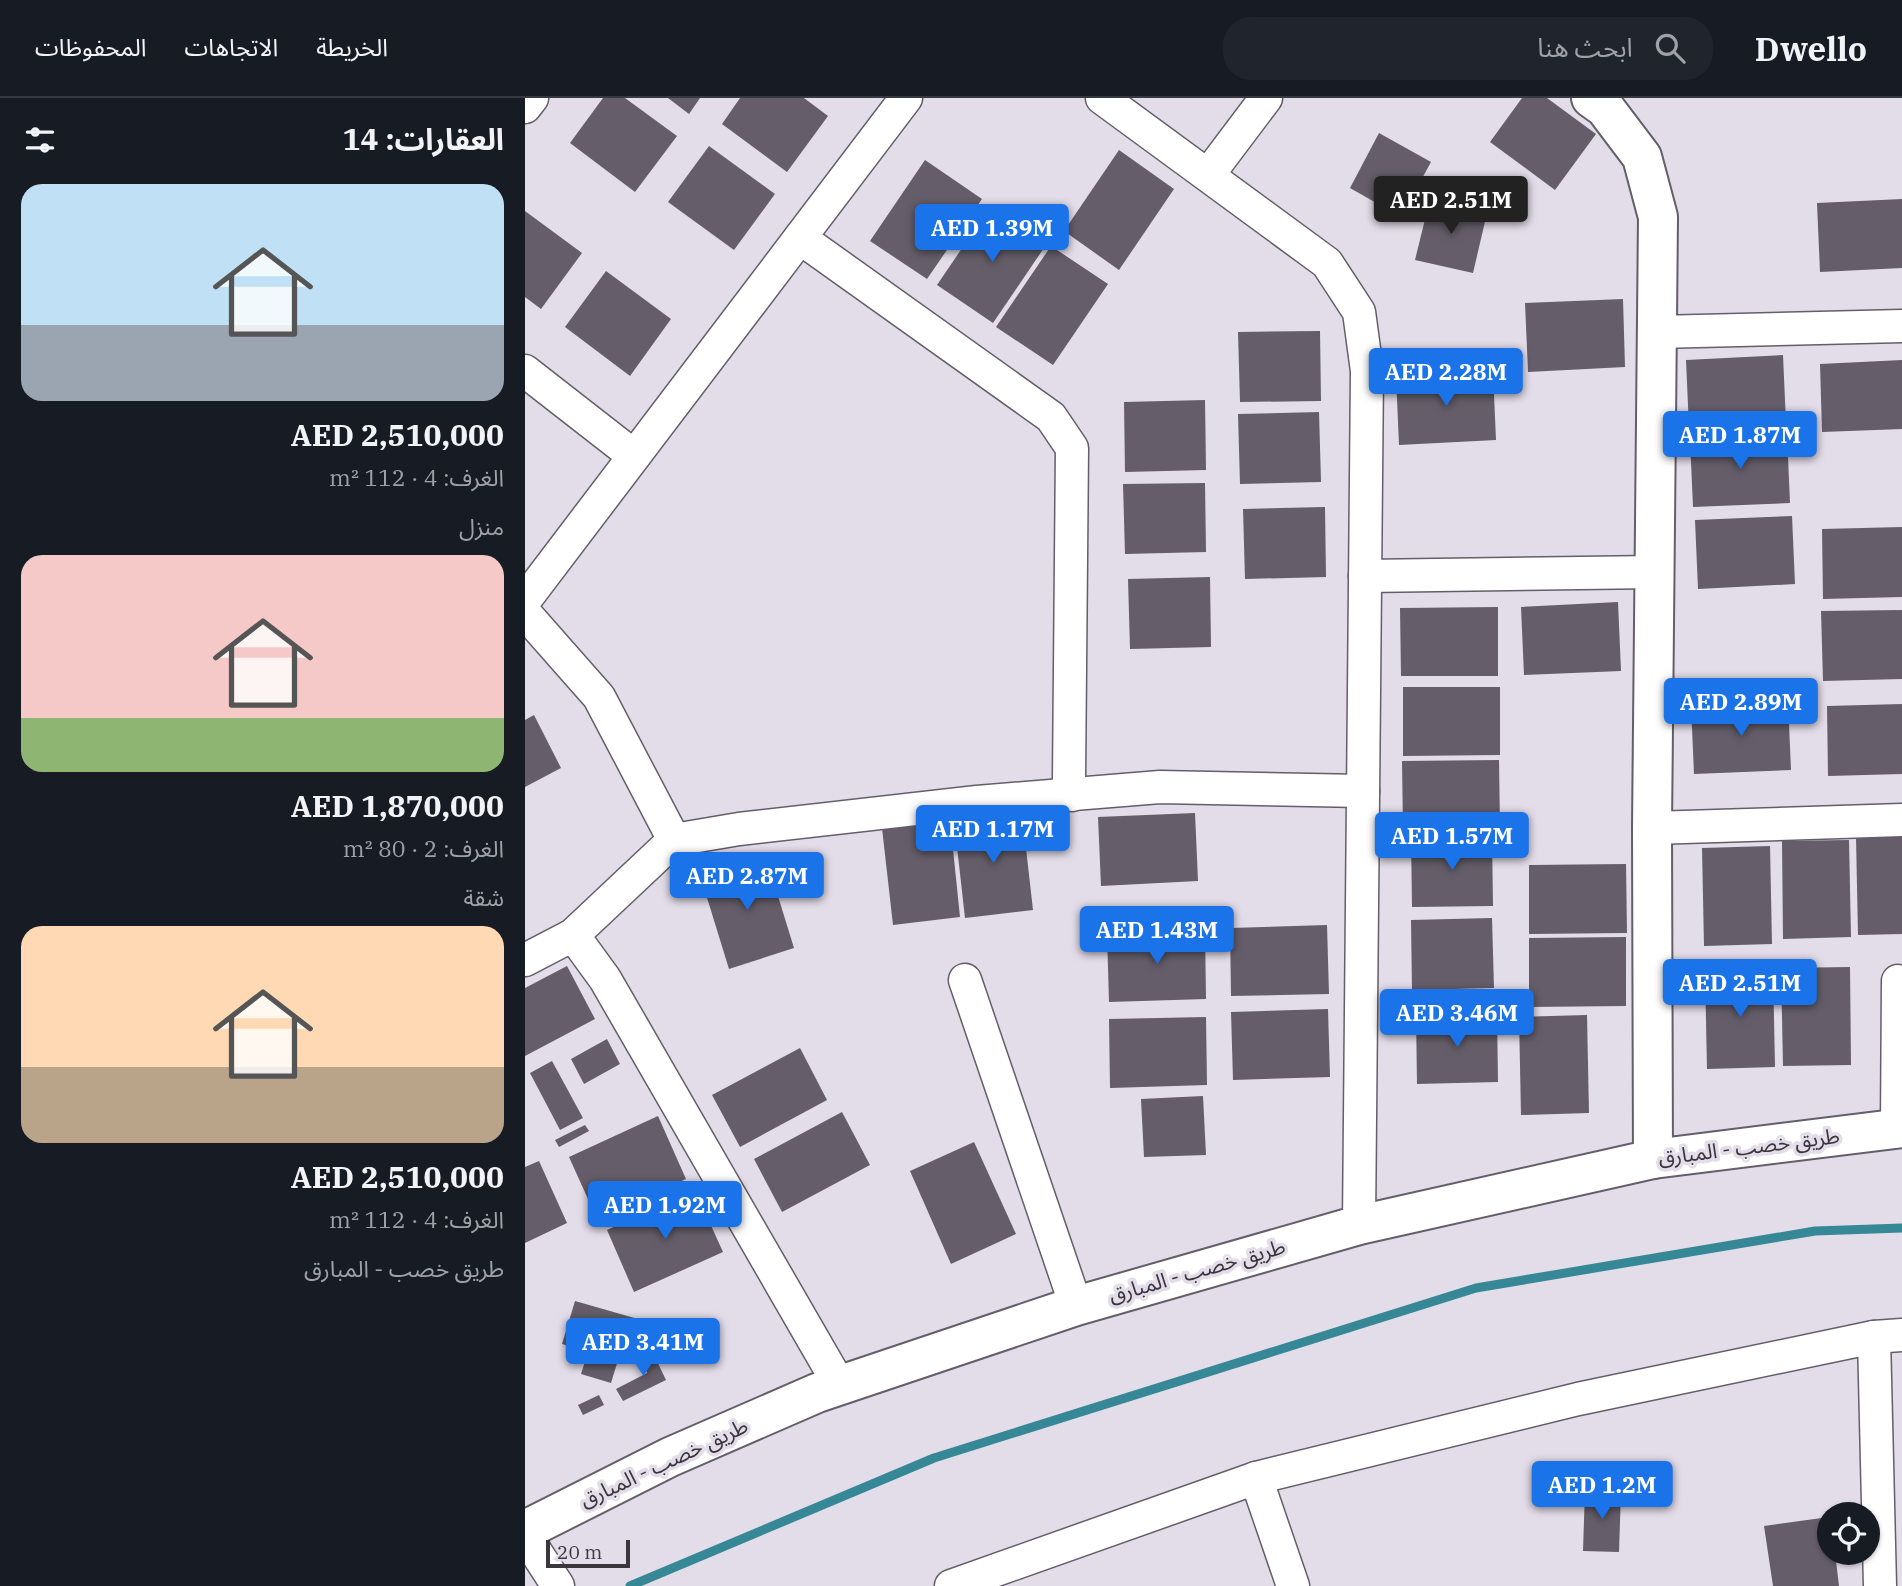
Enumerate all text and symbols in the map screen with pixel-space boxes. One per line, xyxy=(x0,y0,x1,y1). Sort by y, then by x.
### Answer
search box xyxy=(1223,17,1713,80)
text: Dwello xyxy=(1755,27,1867,70)
icon: search xyxy=(1651,29,1689,67)
text: ابحث هنا xyxy=(1537,30,1633,64)
text: المحفوظات xyxy=(35,31,146,63)
text: الاتجاهات xyxy=(184,31,278,63)
text: الخريطة xyxy=(316,31,388,63)
text: العقارات: 14 xyxy=(342,119,504,158)
icon: filters xyxy=(21,121,59,159)
pin: AED 2.51M xyxy=(1371,176,1531,236)
text: AED 2.51M xyxy=(1390,184,1512,214)
pin: AED 1.39M xyxy=(912,204,1072,264)
text: AED 1.39M xyxy=(931,212,1053,242)
icon: home xyxy=(200,229,326,355)
pin: AED 2.28M xyxy=(1366,348,1526,408)
text: AED 2.28M xyxy=(1385,356,1507,386)
pin: AED 1.87M xyxy=(1660,412,1820,471)
text: AED 2,510,000 xyxy=(291,415,504,454)
text: AED 1.87M xyxy=(1679,419,1801,449)
text: الغرف: 4 · 112 m² xyxy=(329,462,504,492)
text: منزل xyxy=(459,511,504,541)
icon: home xyxy=(200,600,326,726)
pin: AED 2.89M xyxy=(1661,678,1821,738)
text: AED 2.89M xyxy=(1680,686,1802,716)
text: AED 1,870,000 xyxy=(291,786,504,825)
pin: AED 1.17M xyxy=(913,806,1073,865)
pin: AED 1.57M xyxy=(1372,812,1532,872)
text: AED 1.17M xyxy=(932,813,1054,843)
text: AED 1.57M xyxy=(1391,820,1513,850)
text: الغرف: 2 · 80 m² xyxy=(343,833,504,863)
pin: AED 2.87M xyxy=(667,852,827,912)
text: AED 2.87M xyxy=(686,860,808,890)
text: شقة xyxy=(463,882,504,912)
pin: AED 1.43M xyxy=(1077,906,1237,966)
text: AED 1.43M xyxy=(1096,914,1218,944)
pin: AED 2.51M xyxy=(1660,960,1820,1019)
text: AED 2.51M xyxy=(1679,967,1801,997)
icon: home xyxy=(200,971,326,1097)
pin: AED 3.46M xyxy=(1377,990,1537,1049)
text: AED 3.46M xyxy=(1396,997,1518,1027)
street label: طريق خصب - المبارق xyxy=(1657,1121,1841,1171)
text: AED 2,510,000 xyxy=(291,1157,504,1196)
pin: AED 1.92M xyxy=(585,1182,745,1241)
text: AED 1.92M xyxy=(604,1189,726,1219)
text: الغرف: 4 · 112 m² xyxy=(329,1204,504,1234)
street label: طريق خصب - المبارق xyxy=(1105,1231,1288,1309)
text: طريق خصب - المبارق xyxy=(304,1253,504,1283)
pin: AED 3.41M xyxy=(563,1318,723,1378)
text: AED 3.41M xyxy=(582,1326,704,1356)
street label: طريق خصب - المبارق xyxy=(575,1411,752,1513)
pin: AED 1.2M xyxy=(1530,1462,1674,1521)
text: AED 1.2M xyxy=(1548,1469,1656,1499)
map controls xyxy=(1817,1502,1880,1565)
button: locate xyxy=(1817,1502,1880,1565)
scale bar xyxy=(546,1537,630,1569)
text: 20 m xyxy=(557,1540,602,1564)

